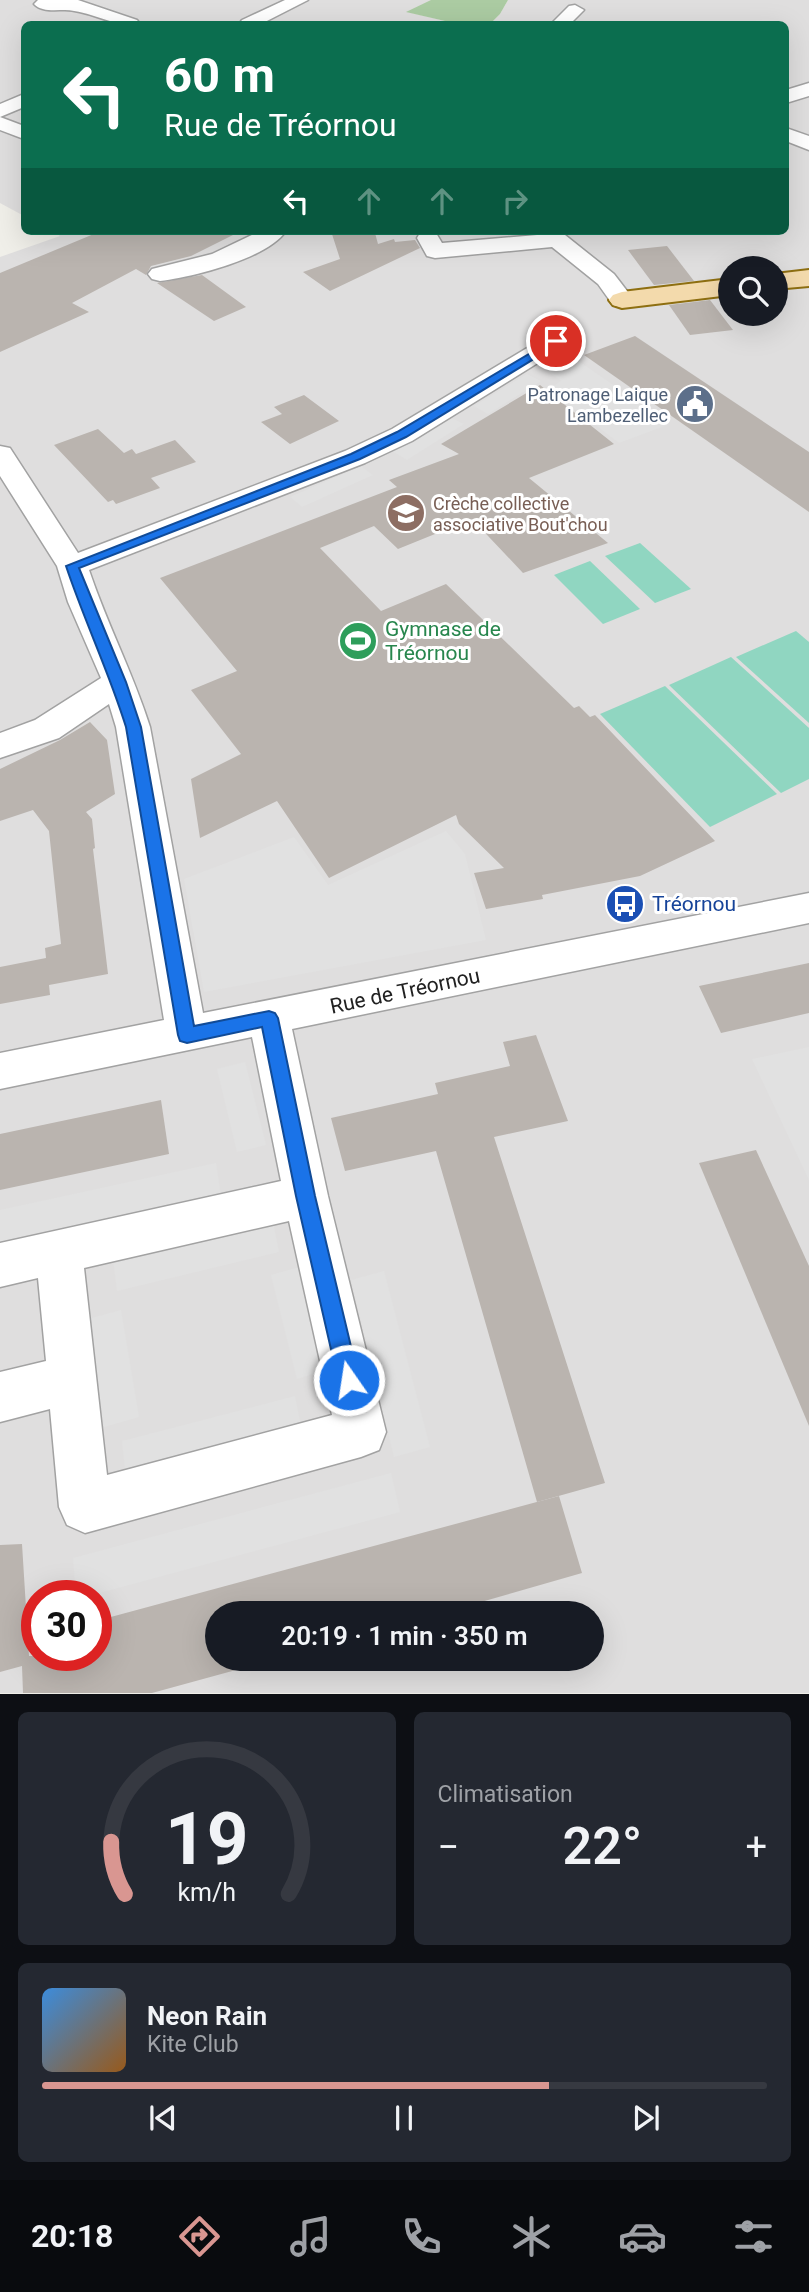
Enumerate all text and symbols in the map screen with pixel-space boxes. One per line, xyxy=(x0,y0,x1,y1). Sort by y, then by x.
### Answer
text: 60 m xyxy=(164,47,275,104)
icon: left xyxy=(49,49,140,140)
text: Rue de Tréornou xyxy=(164,106,397,144)
icon: left xyxy=(277,182,315,220)
icon: ahead xyxy=(350,182,388,220)
icon: ahead xyxy=(423,182,461,220)
icon: right xyxy=(496,182,534,220)
map controls xyxy=(718,256,788,326)
button: search xyxy=(718,256,788,326)
pin xyxy=(526,311,586,371)
icon: arrive xyxy=(537,322,575,360)
public building icon: Patronage Laique Lambezellec xyxy=(674,383,716,425)
place label: Patronage Laique Lambezellec xyxy=(527,384,668,426)
school or university icon: Crèche collective associative Bout'chou xyxy=(385,492,427,534)
place label: Crèche collective associative Bout'chou xyxy=(433,493,608,535)
place label: Gymnase de Tréornou xyxy=(385,617,501,665)
sports icon: Gymnase de Tréornou xyxy=(337,620,379,662)
bus stop icon: Tréornou xyxy=(604,883,646,925)
place label: Tréornou xyxy=(652,892,736,916)
street label: Rue de Tréornou xyxy=(328,963,482,1019)
position arrow xyxy=(312,1343,386,1417)
speed limit sign: 30 xyxy=(21,1580,112,1671)
text: 20:19 · 1 min · 350 m xyxy=(281,1621,528,1651)
text: Climatisation xyxy=(438,1781,573,1808)
text: 19 xyxy=(165,1797,249,1883)
text: 22° xyxy=(563,1816,642,1877)
text: − xyxy=(438,1825,459,1869)
text: + xyxy=(745,1825,767,1869)
text: km/h xyxy=(177,1878,236,1907)
text: Neon Rain xyxy=(147,2001,267,2031)
text: Kite Club xyxy=(147,2031,239,2058)
icon: previous xyxy=(144,2099,182,2137)
icon: pause xyxy=(385,2099,423,2137)
icon: next xyxy=(627,2099,665,2137)
icon: directions xyxy=(175,2212,224,2261)
icon: music xyxy=(286,2212,335,2261)
icon: phone xyxy=(397,2212,446,2261)
icon: climate xyxy=(507,2212,556,2261)
icon: car xyxy=(618,2212,667,2261)
icon: filters xyxy=(729,2212,778,2261)
text: 20:18 xyxy=(31,2217,113,2255)

